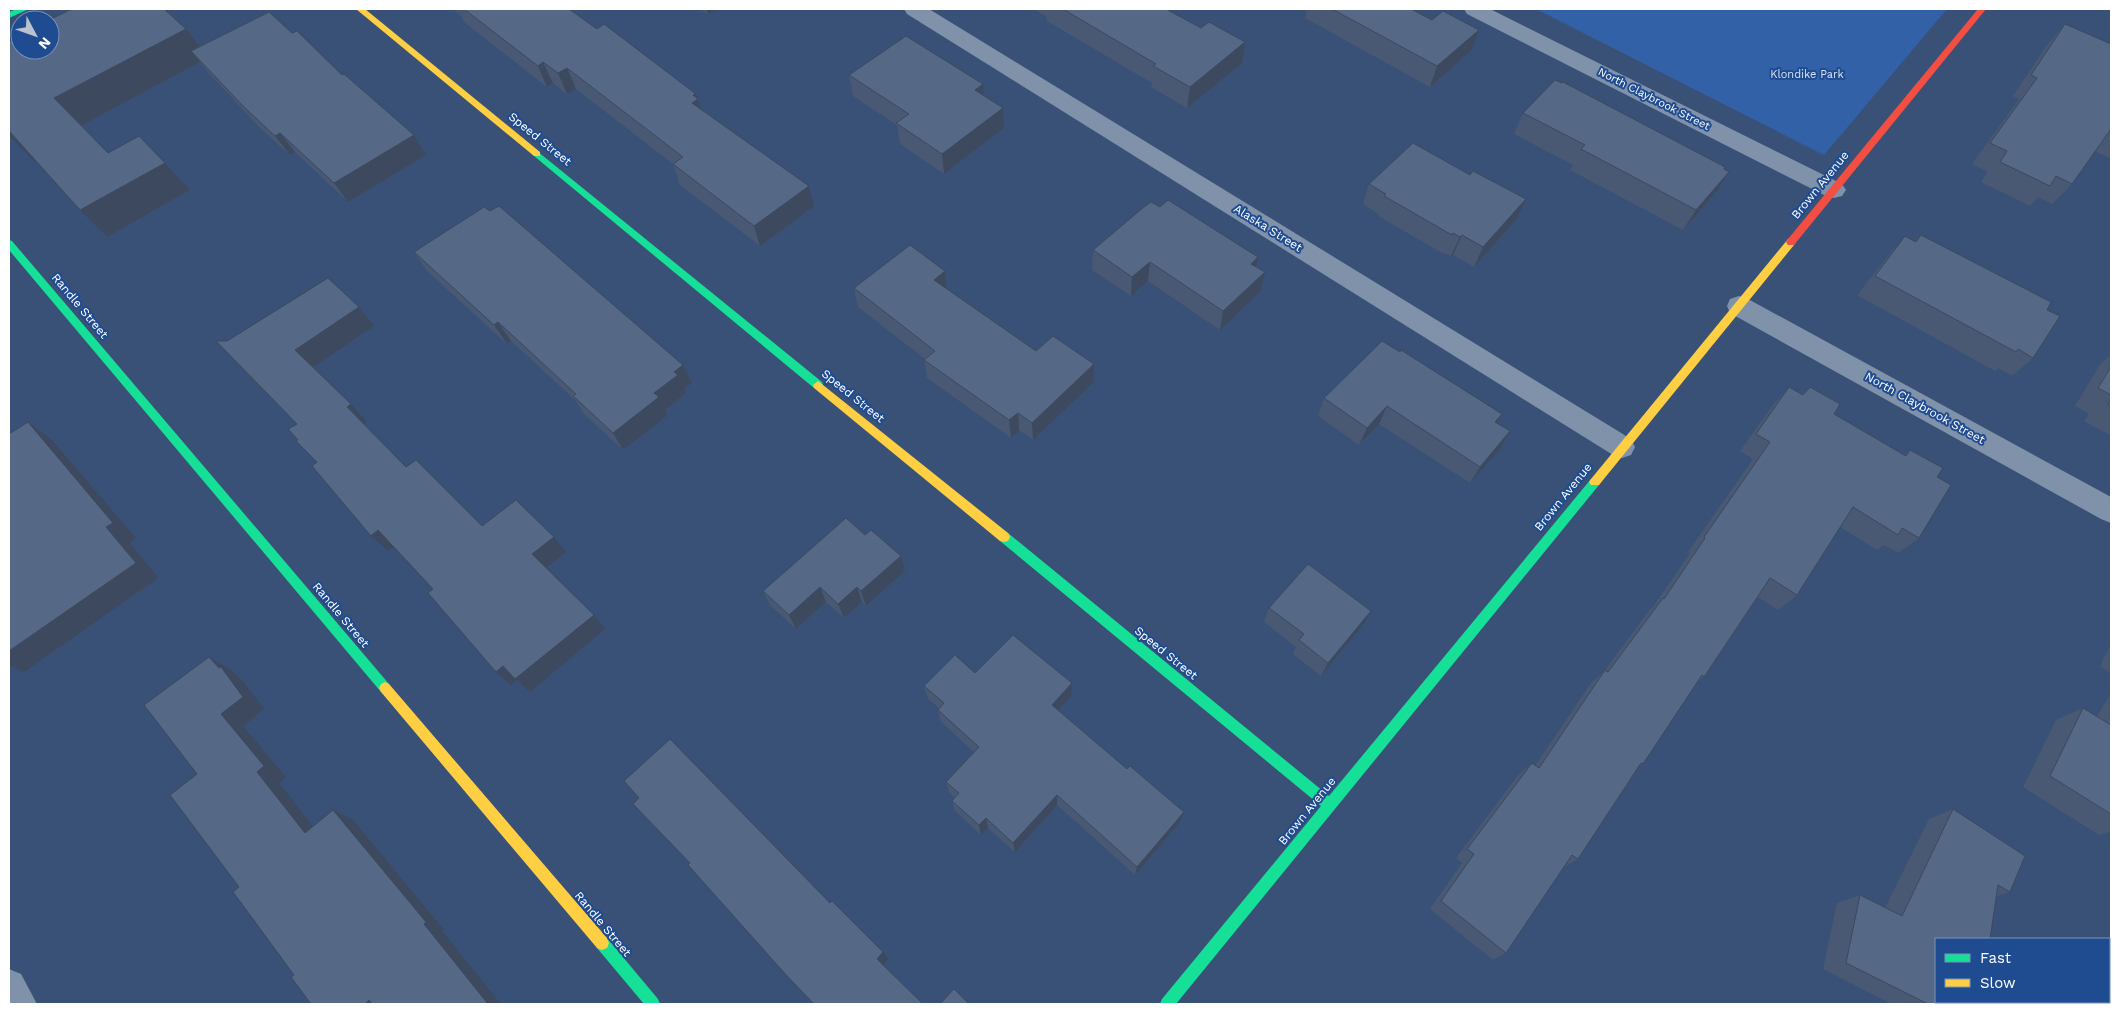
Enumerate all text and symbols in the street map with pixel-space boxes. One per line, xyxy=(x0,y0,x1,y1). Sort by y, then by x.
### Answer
north arrow xyxy=(10,10,60,60)
text: N xyxy=(35,34,54,53)
street label: North Claybrook Street xyxy=(1596,65,1712,133)
park label: Klondike Park xyxy=(1770,68,1844,81)
street label: Speed Street xyxy=(506,109,574,169)
street label: Brown Avenue xyxy=(1788,148,1852,222)
street label: Alaska Street xyxy=(1231,201,1305,255)
street label: Randle Street xyxy=(49,271,111,341)
street label: Speed Street xyxy=(819,366,887,426)
street label: North Claybrook Street xyxy=(1863,369,1987,447)
street label: Brown Avenue xyxy=(1531,460,1595,534)
street label: Randle Street xyxy=(310,580,372,650)
street label: Speed Street xyxy=(1132,623,1200,683)
street label: Brown Avenue xyxy=(1275,774,1339,848)
street label: Randle Street xyxy=(572,889,634,959)
legend xyxy=(1935,938,2110,1003)
text: Fast xyxy=(1980,949,2012,967)
text: Slow xyxy=(1980,974,2016,992)

